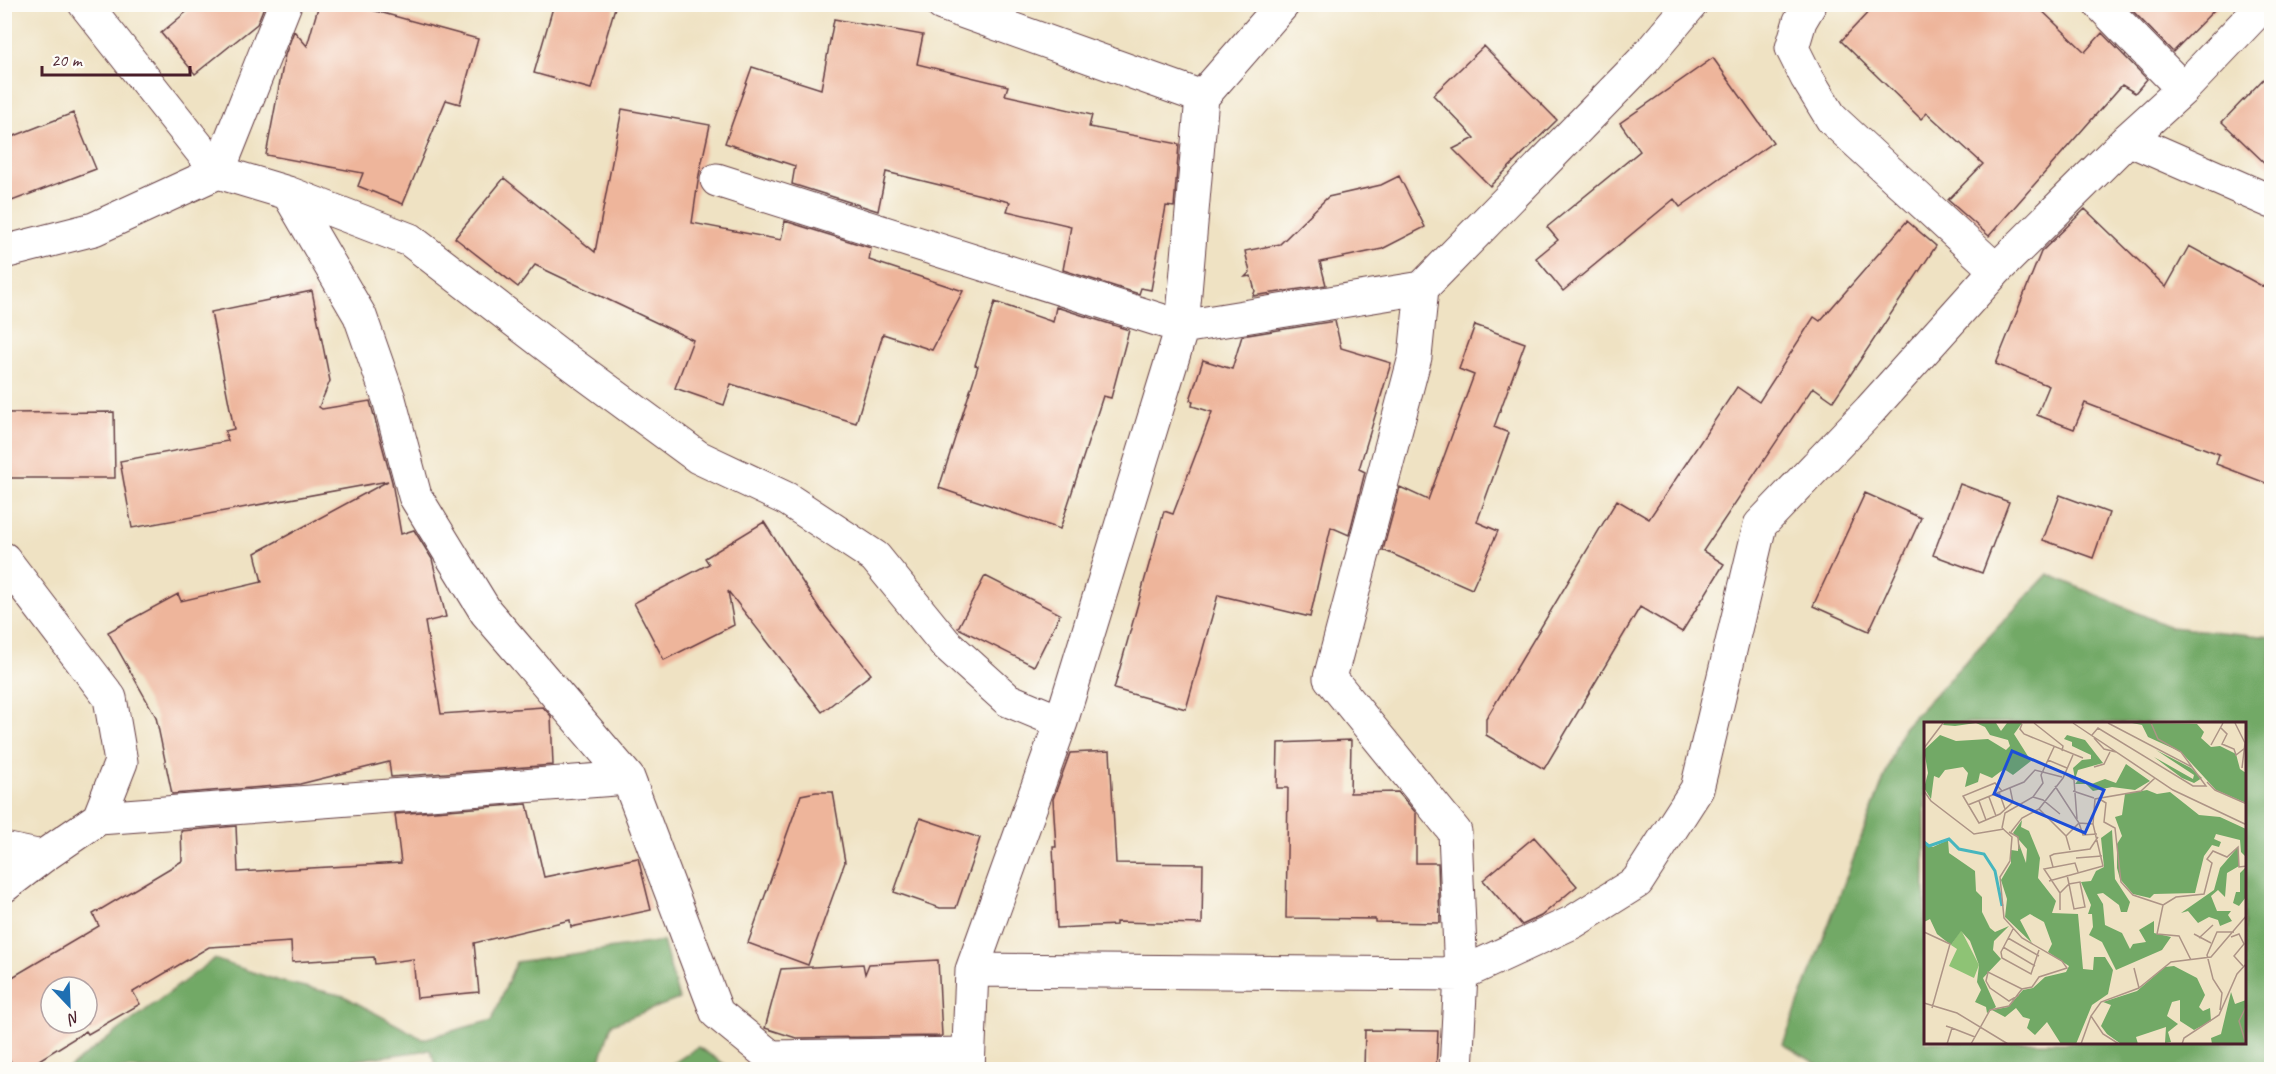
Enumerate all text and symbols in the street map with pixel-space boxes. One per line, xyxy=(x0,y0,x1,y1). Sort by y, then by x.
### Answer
scale bar xyxy=(42,39,190,77)
text: 20 m xyxy=(51,49,84,71)
inset map xyxy=(1924,722,2246,1044)
north arrow xyxy=(39,975,99,1035)
text: N xyxy=(63,1007,83,1030)

